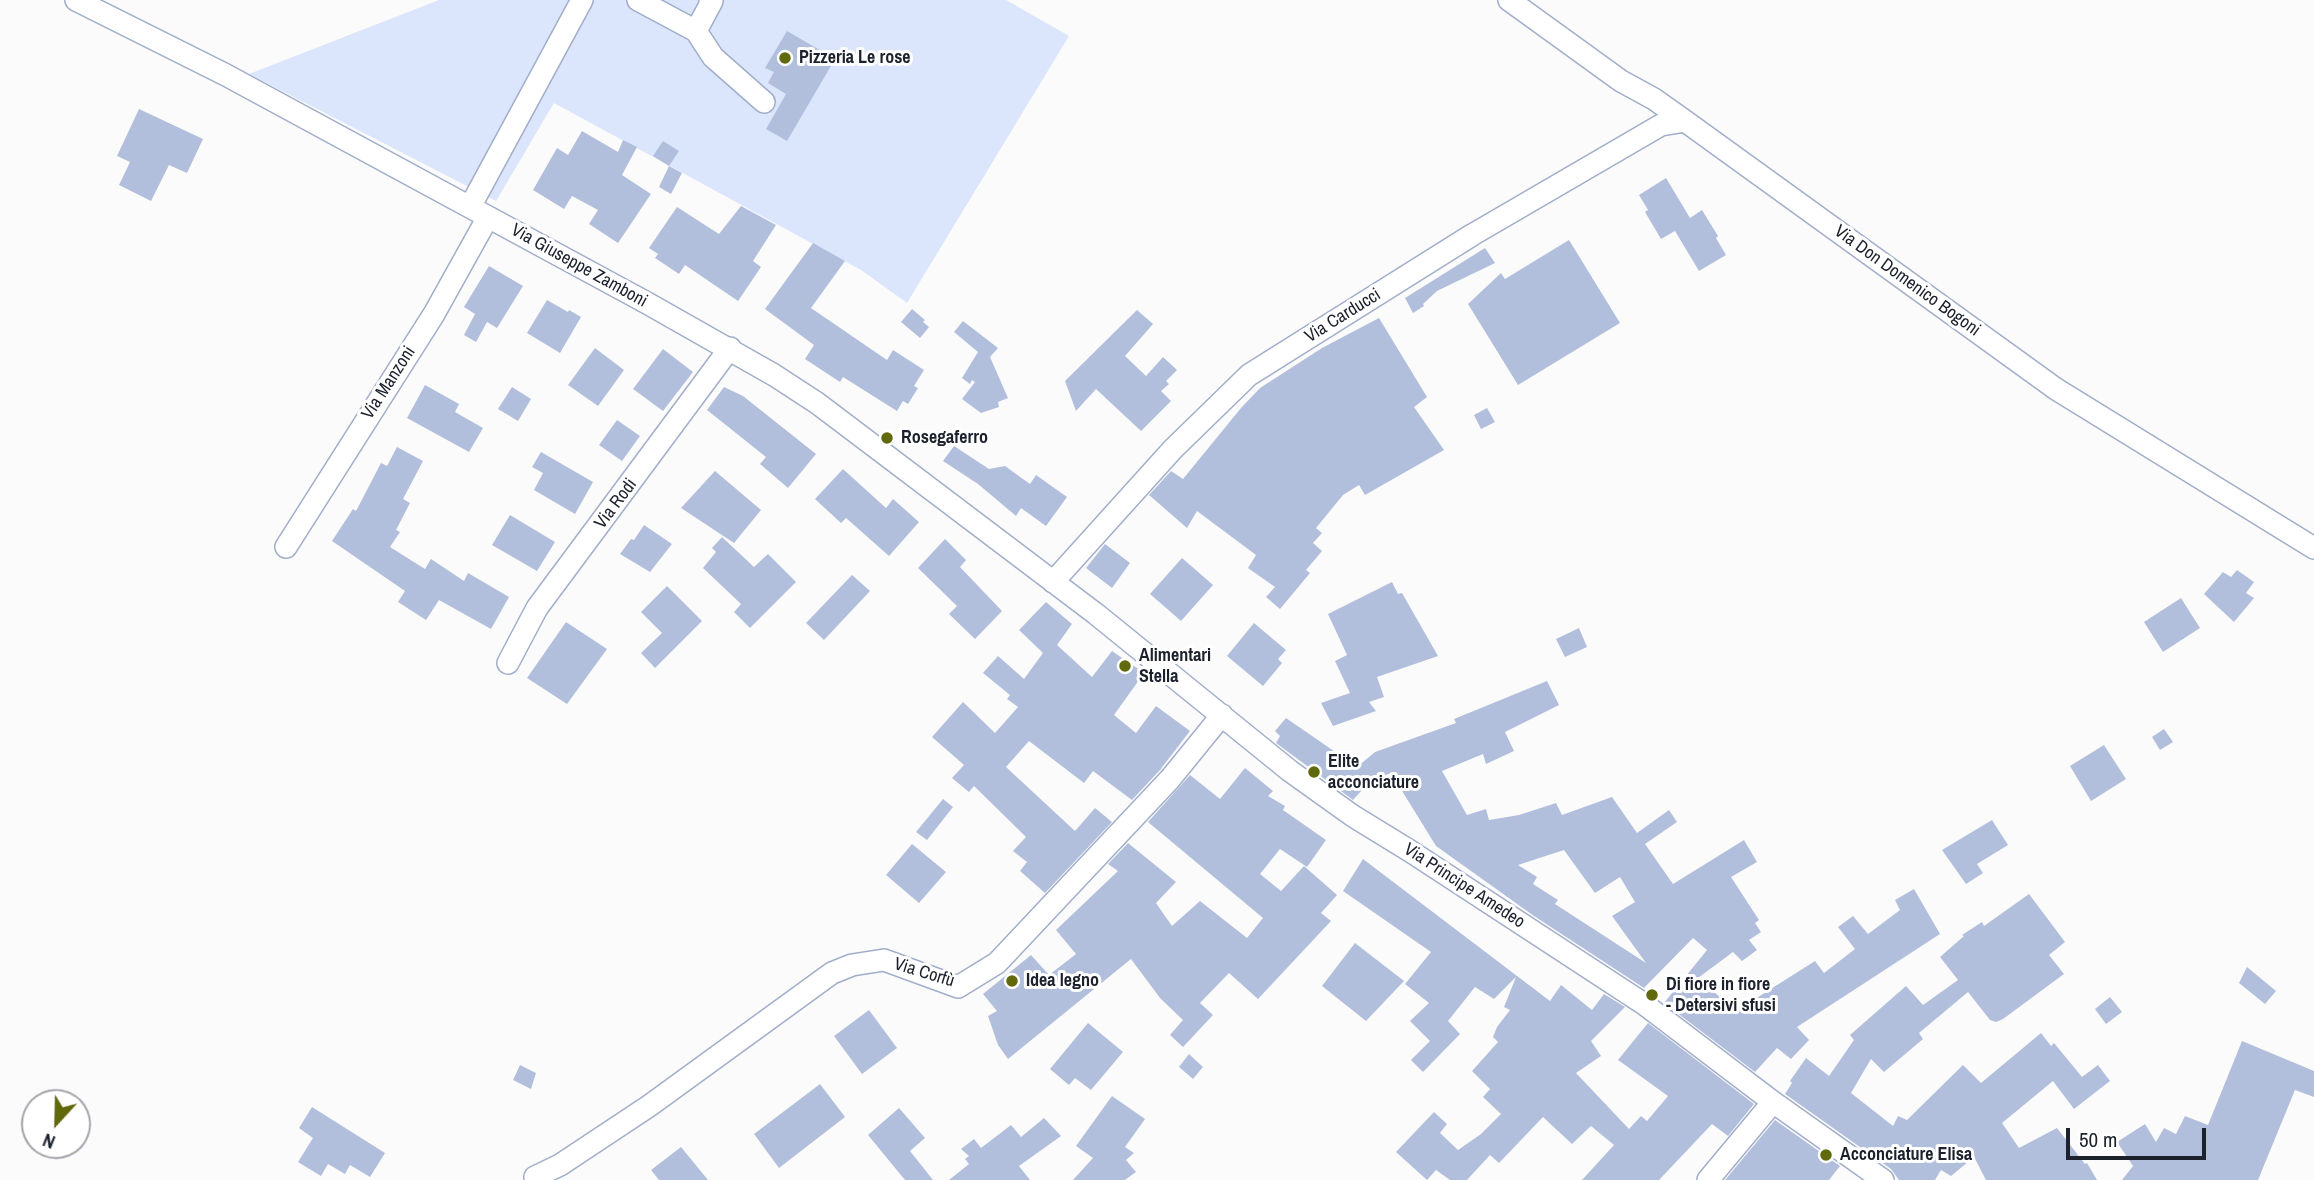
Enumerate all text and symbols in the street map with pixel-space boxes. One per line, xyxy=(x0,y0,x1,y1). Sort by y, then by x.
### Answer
place label: Pizzeria Le rose xyxy=(799,47,911,69)
marker: Pizzeria Le rose xyxy=(777,50,793,66)
street label: Via Giuseppe Zamboni xyxy=(507,220,651,312)
street label: Via Don Domenico Bogoni xyxy=(1830,221,1984,341)
street label: Via Carducci xyxy=(1301,284,1385,348)
street label: Via Manzoni xyxy=(357,342,421,424)
place label: Rosegaferro xyxy=(901,427,988,449)
marker: Rosegaferro xyxy=(879,430,895,446)
street label: Via Rodi xyxy=(590,475,642,533)
place label: Alimentari Stella xyxy=(1139,645,1211,688)
marker: Alimentari Stella xyxy=(1117,658,1133,674)
place label: Elite acconciature xyxy=(1328,751,1419,794)
marker: Elite acconciature xyxy=(1306,764,1322,780)
street label: Via Principe Amedeo xyxy=(1399,839,1529,933)
street label: Via Corfù xyxy=(891,954,957,992)
place label: Idea legno xyxy=(1026,970,1099,992)
marker: Idea legno xyxy=(1004,973,1020,989)
place label: Di fiore in fiore - Detersivi sfusi xyxy=(1666,974,1776,1016)
marker: Di fiore in fiore - Detersivi sfusi xyxy=(1644,987,1660,1003)
north arrow xyxy=(21,1089,91,1159)
scale bar xyxy=(2069,1114,2209,1158)
text: 50 m xyxy=(2079,1125,2117,1154)
text: N xyxy=(39,1127,59,1156)
place label: Acconciature Elisa xyxy=(1840,1144,1972,1166)
marker: Acconciature Elisa xyxy=(1818,1147,1834,1163)

